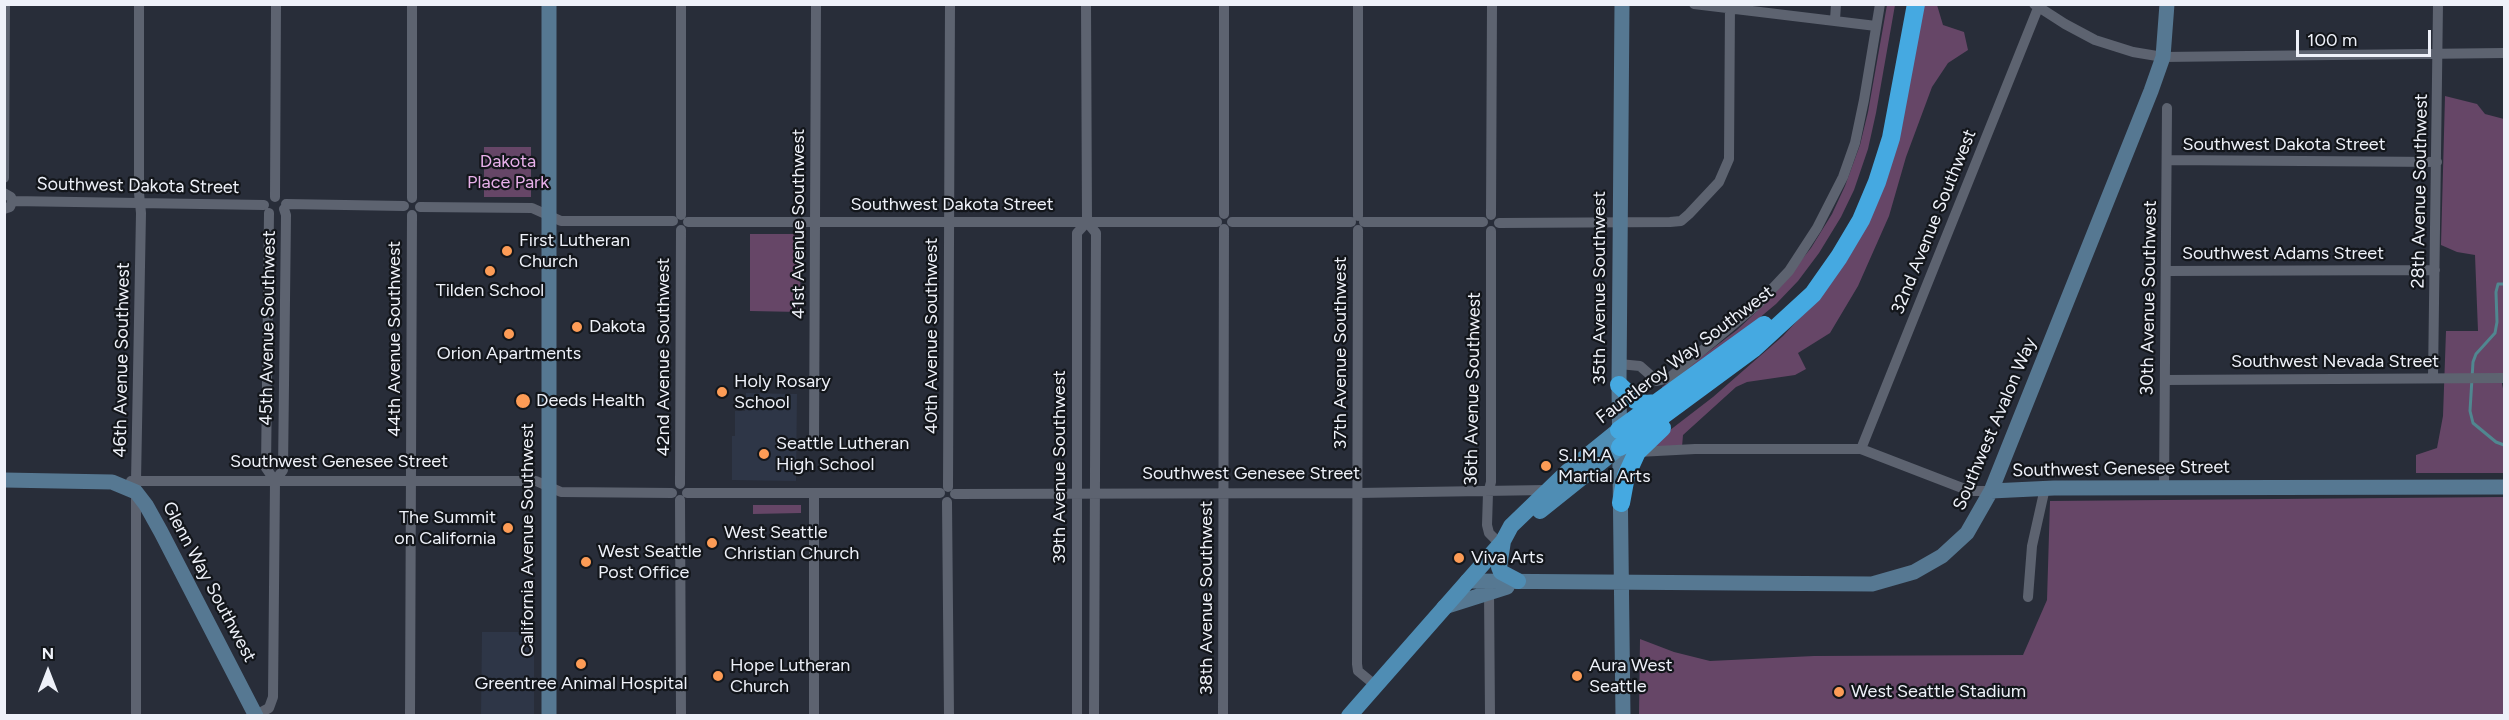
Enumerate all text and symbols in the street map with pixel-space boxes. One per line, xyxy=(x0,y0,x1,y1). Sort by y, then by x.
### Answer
scale bar xyxy=(2299,18,2434,56)
text: 100 m xyxy=(2307,29,2357,51)
street label: 28th Avenue Southwest xyxy=(2408,93,2432,289)
street label: 32nd Avenue Southwest xyxy=(1887,126,1981,318)
street label: 41st Avenue Southwest xyxy=(788,129,810,319)
street label: Southwest Dakota Street xyxy=(2183,134,2385,156)
park label: Dakota Place Park xyxy=(467,151,549,194)
street label: Southwest Dakota Street xyxy=(36,173,240,199)
street label: 35th Avenue Southwest xyxy=(1589,191,1611,385)
street label: Southwest Dakota Street xyxy=(851,194,1053,216)
street label: 30th Avenue Southwest xyxy=(2136,200,2162,396)
street label: 45th Avenue Southwest xyxy=(255,230,281,426)
place label: First Lutheran Church xyxy=(519,230,630,272)
street label: 40th Avenue Southwest xyxy=(921,238,943,434)
street label: 44th Avenue Southwest xyxy=(384,241,406,437)
street label: Southwest Adams Street xyxy=(2182,243,2384,265)
marker: First Lutheran Church xyxy=(500,244,514,258)
street label: 37th Avenue Southwest xyxy=(1330,256,1352,450)
street label: 42nd Avenue Southwest xyxy=(653,258,675,456)
street label: 46th Avenue Southwest xyxy=(109,262,135,458)
marker: Tilden School xyxy=(483,264,497,278)
place label: Tilden School xyxy=(436,280,544,302)
street label: Fauntleroy Way Southwest xyxy=(1592,281,1778,429)
street label: 36th Avenue Southwest xyxy=(1461,292,1485,486)
place label: Dakota xyxy=(589,316,645,338)
marker: Dakota xyxy=(570,320,584,334)
marker: Orion Apartments xyxy=(502,327,516,341)
street label: Southwest Avalon Way xyxy=(1949,334,2041,514)
place label: Orion Apartments xyxy=(437,343,581,365)
street label: Southwest Nevada Street xyxy=(2231,351,2439,373)
street label: 39th Avenue Southwest xyxy=(1049,370,1071,564)
place label: Holy Rosary School xyxy=(734,371,831,413)
marker: Holy Rosary School xyxy=(715,385,729,399)
place label: Deeds Health xyxy=(536,390,645,412)
marker: Deeds Health xyxy=(514,392,532,410)
street label: California Avenue Southwest xyxy=(517,423,539,657)
place label: Seattle Lutheran High School xyxy=(776,433,909,476)
place label: S.I.M.A Martial Arts xyxy=(1558,445,1651,488)
marker: Seattle Lutheran High School xyxy=(757,447,771,461)
street label: Southwest Genesee Street xyxy=(230,451,448,473)
street label: Southwest Genesee Street xyxy=(2012,456,2230,482)
marker: S.I.M.A Martial Arts xyxy=(1539,459,1553,473)
street label: Southwest Genesee Street xyxy=(1142,463,1360,485)
street label: Glenn Way Southwest xyxy=(158,498,260,666)
street label: 38th Avenue Southwest xyxy=(1196,501,1218,695)
place label: The Summit on California xyxy=(394,507,496,550)
marker: The Summit on California xyxy=(501,521,515,535)
place label: West Seattle Christian Church xyxy=(724,522,859,564)
marker: West Seattle Christian Church xyxy=(705,536,719,550)
place label: West Seattle Post Office xyxy=(598,541,701,584)
place label: Viva Arts xyxy=(1471,547,1544,569)
marker: Viva Arts xyxy=(1452,551,1466,565)
marker: West Seattle Post Office xyxy=(579,555,593,569)
north arrow xyxy=(18,642,78,702)
text: N xyxy=(42,644,54,663)
place label: Hope Lutheran Church xyxy=(730,655,850,698)
place label: Aura West Seattle xyxy=(1589,655,1673,698)
marker: Greentree Animal Hospital xyxy=(574,657,588,671)
marker: Hope Lutheran Church xyxy=(711,669,725,683)
marker: Aura West Seattle xyxy=(1570,669,1584,683)
place label: Greentree Animal Hospital xyxy=(475,673,687,695)
place label: West Seattle Stadium xyxy=(1851,681,2026,703)
marker: West Seattle Stadium xyxy=(1832,685,1846,699)

